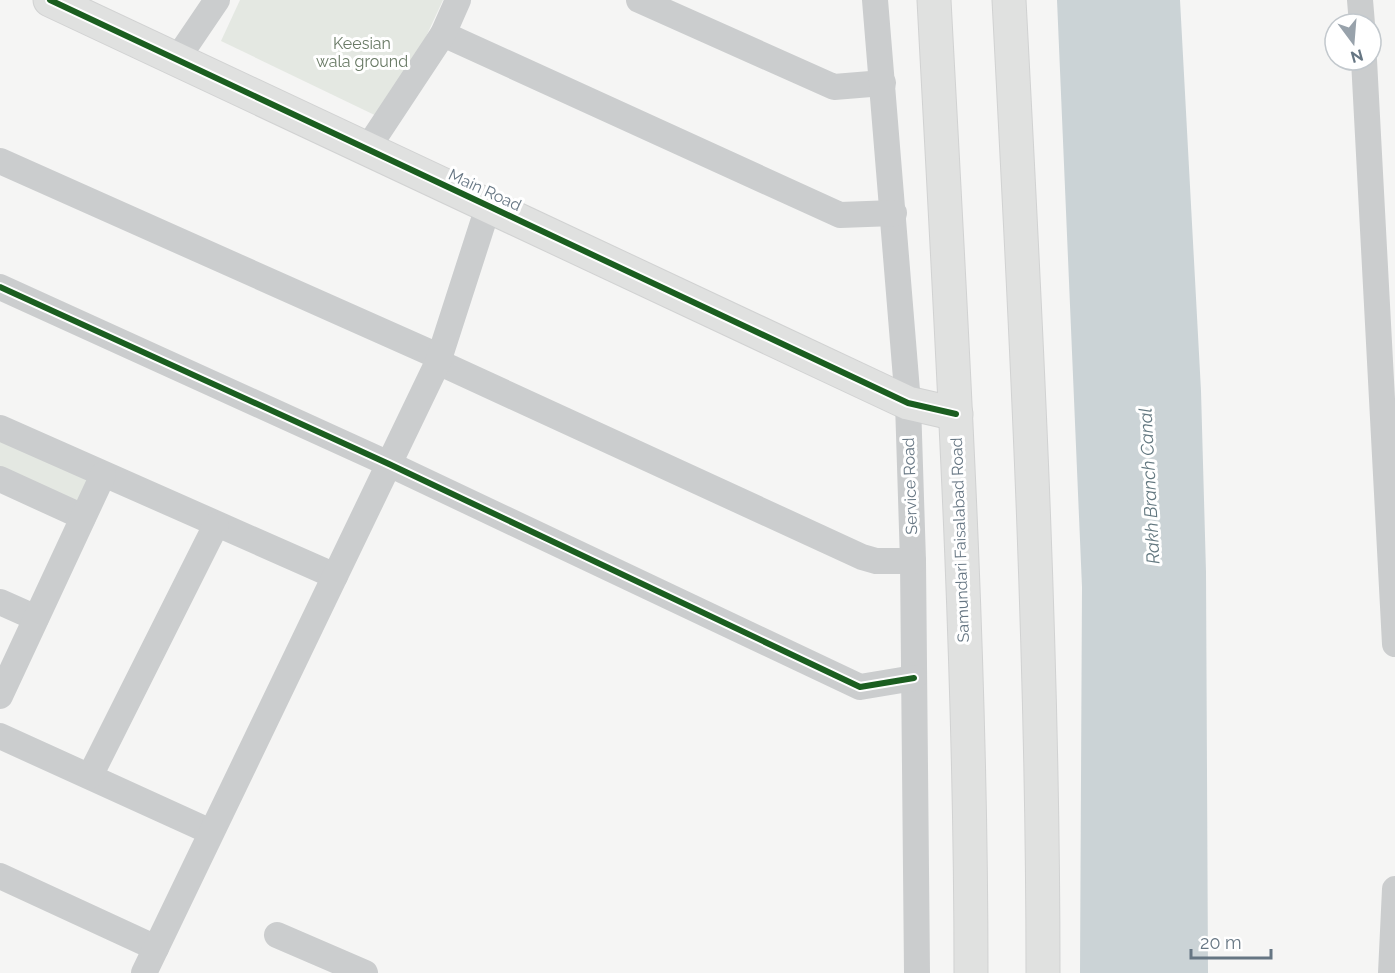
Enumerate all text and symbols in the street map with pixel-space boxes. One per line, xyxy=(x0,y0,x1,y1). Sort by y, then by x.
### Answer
north arrow xyxy=(1323,12,1383,72)
park label: Keesian wala ground xyxy=(316,34,408,71)
text: N xyxy=(1349,45,1365,67)
street label: Main Road xyxy=(446,165,524,215)
water label: Rakh Branch Canal xyxy=(1134,407,1164,565)
street label: Service Road xyxy=(899,437,921,535)
street label: Samundari Faisalabad Road xyxy=(947,437,973,643)
scale bar xyxy=(1191,922,1270,960)
text: 20 m xyxy=(1200,932,1242,953)

